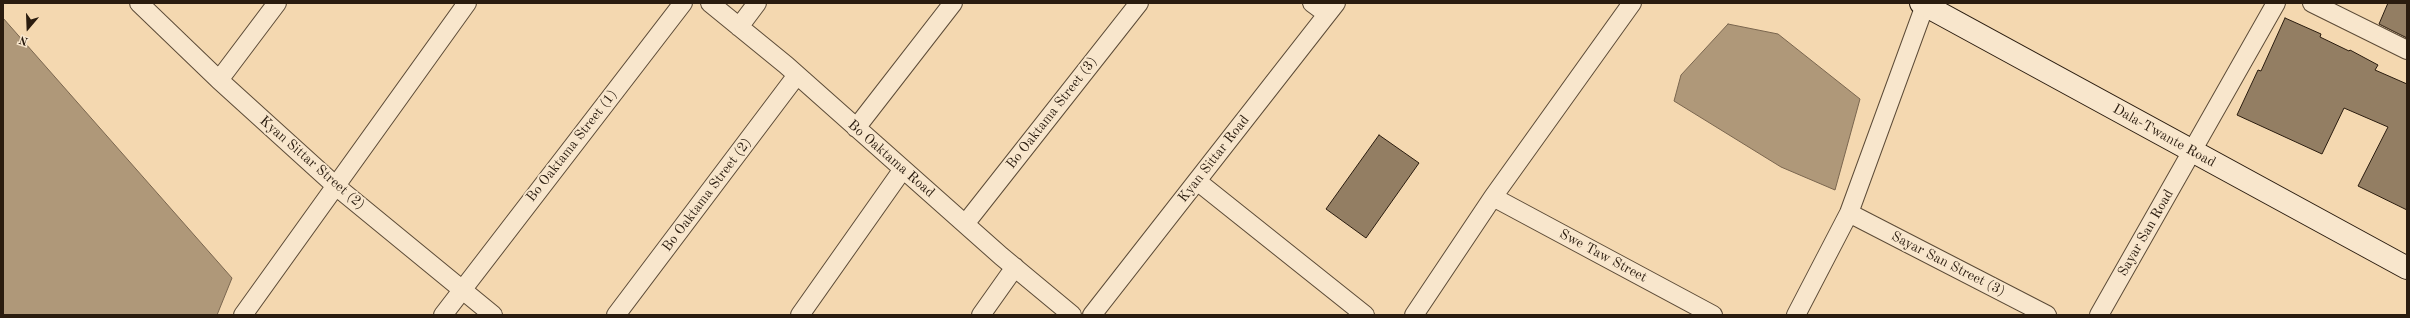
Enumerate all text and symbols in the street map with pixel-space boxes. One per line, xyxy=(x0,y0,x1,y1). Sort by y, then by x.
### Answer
north arrow xyxy=(8,8,48,48)
text: N xyxy=(18,33,30,46)
street label: Bo Oaktama Street (3) xyxy=(1003,54,1101,172)
street label: Bo Oaktama Street (1) xyxy=(523,87,621,205)
street label: Dala-Twante Road xyxy=(2110,101,2218,171)
street label: Kyan Sittar Road xyxy=(1175,112,1253,206)
street label: Kyan Sittar Street (2) xyxy=(256,113,368,213)
street label: Bo Oaktama Road xyxy=(844,117,938,201)
street label: Bo Oaktama Street (2) xyxy=(659,135,755,255)
street label: Sayar San Road xyxy=(2114,187,2178,279)
street label: Swe Taw Street xyxy=(1556,226,1650,286)
street label: Sayar San Street (3) xyxy=(1888,228,2008,300)

